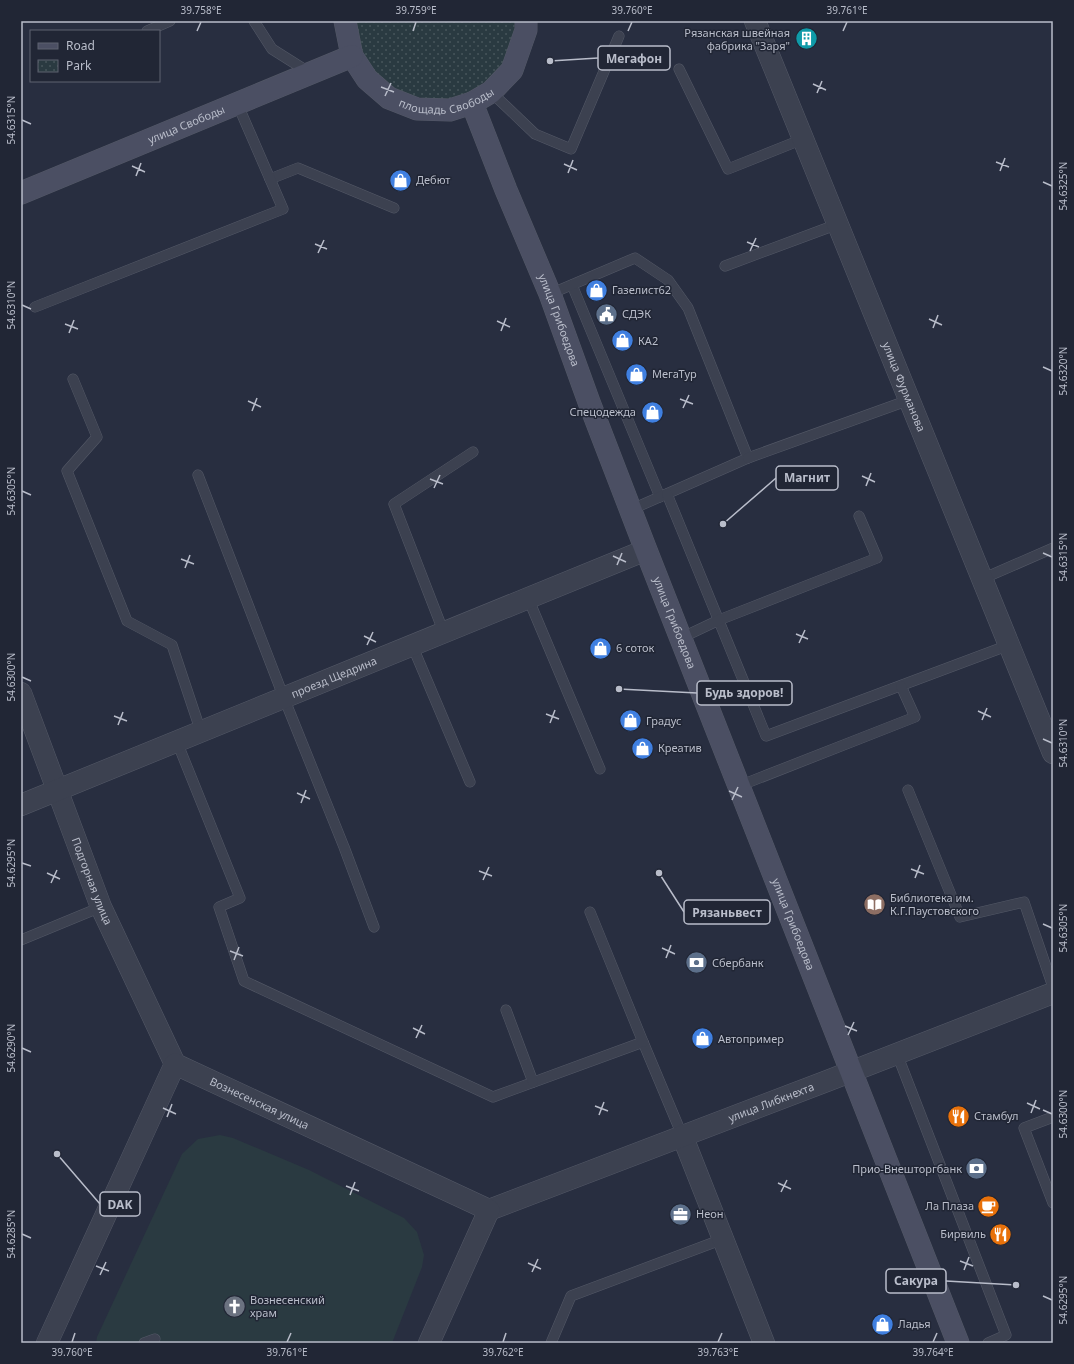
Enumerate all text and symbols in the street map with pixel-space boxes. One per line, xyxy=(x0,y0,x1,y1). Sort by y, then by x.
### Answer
text: 39.758°E xyxy=(180,3,222,17)
text: 39.759°E xyxy=(395,3,437,17)
text: 39.760°E xyxy=(611,3,653,17)
text: 39.761°E xyxy=(826,3,868,17)
place label: Рязанская швейная фабрика "Заря" xyxy=(684,25,790,53)
building icon: Рязанская швейная фабрика "Заря" xyxy=(793,26,819,52)
legend xyxy=(30,30,160,82)
text: Road xyxy=(66,37,95,54)
callout: Мегафон xyxy=(598,46,670,70)
text: Мегафон xyxy=(606,50,662,67)
text: Park xyxy=(66,57,92,74)
street label: площадь Свободы xyxy=(397,84,496,117)
text: 54.6315°N xyxy=(4,96,18,144)
street label: улица Свободы xyxy=(145,101,227,147)
text: 54.6325°N xyxy=(1056,162,1070,210)
shop icon: Дебют xyxy=(387,167,413,193)
place label: Дебют xyxy=(416,172,450,187)
street label: улица Грибоедова xyxy=(535,271,583,368)
shop icon: Газелист62 xyxy=(584,277,610,303)
text: 54.6310°N xyxy=(4,281,18,329)
place label: Газелист62 xyxy=(612,282,671,297)
public building icon: СДЭК xyxy=(593,301,619,327)
place label: СДЭК xyxy=(622,306,651,321)
shop icon: КА2 xyxy=(609,328,635,354)
place label: КА2 xyxy=(638,333,658,348)
street label: улица Фурманова xyxy=(879,340,929,434)
text: 54.6320°N xyxy=(1056,347,1070,395)
shop icon: МегаТур xyxy=(623,361,649,387)
place label: МегаТур xyxy=(652,366,697,381)
shop icon: Спецодежда xyxy=(639,399,665,425)
place label: Спецодежда xyxy=(569,404,636,419)
callout: Магнит xyxy=(776,466,838,490)
text: 54.6305°N xyxy=(4,467,18,515)
text: Магнит xyxy=(784,469,830,486)
text: 54.6315°N xyxy=(1056,533,1070,581)
street label: улица Грибоедова xyxy=(650,574,700,671)
shop icon: 6 соток xyxy=(587,635,613,661)
place label: 6 соток xyxy=(616,640,654,655)
text: 54.6300°N xyxy=(4,653,18,701)
street label: проезд Щедрина xyxy=(289,653,379,701)
callout: Будь здоров! xyxy=(697,681,792,705)
text: Будь здоров! xyxy=(705,684,783,701)
shop icon: Градус xyxy=(618,708,644,734)
place label: Градус xyxy=(646,713,681,728)
text: 54.6310°N xyxy=(1056,719,1070,767)
shop icon: Креатив xyxy=(629,735,655,761)
place label: Креатив xyxy=(658,740,702,755)
street label: Подгорная улица xyxy=(69,835,116,927)
text: 54.6295°N xyxy=(4,839,18,887)
street label: улица Грибоедова xyxy=(769,876,819,972)
place label: Библиотека им. К.Г.Паустовского xyxy=(890,890,979,918)
library icon: Библиотека им. К.Г.Паустовского xyxy=(861,891,887,917)
callout: Рязаньвест xyxy=(684,900,770,924)
text: Рязаньвест xyxy=(692,904,762,921)
text: 54.6305°N xyxy=(1056,904,1070,952)
bank icon: Сбербанк xyxy=(683,950,709,976)
place label: Сбербанк xyxy=(712,955,764,970)
text: 54.6290°N xyxy=(4,1024,18,1072)
shop icon: Автопример xyxy=(689,1026,715,1052)
place label: Автопример xyxy=(718,1031,784,1046)
street label: Вознесенская улица xyxy=(208,1073,312,1132)
street label: улица Либкнехта xyxy=(726,1079,816,1125)
text: 54.6300°N xyxy=(1056,1090,1070,1138)
restaurant icon: Стамбул xyxy=(945,1103,971,1129)
place label: Стамбул xyxy=(974,1108,1018,1123)
bank icon: Прио-Внешторгбанк xyxy=(964,1156,990,1182)
place label: Прио-Внешторгбанк xyxy=(852,1161,962,1176)
callout: DAK xyxy=(100,1192,140,1216)
cafe icon: Ла Плаза xyxy=(976,1193,1002,1219)
text: DAK xyxy=(108,1196,132,1213)
place label: Ла Плаза xyxy=(925,1198,974,1213)
office icon: Неон xyxy=(668,1201,694,1227)
place label: Неон xyxy=(696,1206,724,1221)
text: 54.6285°N xyxy=(4,1210,18,1258)
restaurant icon: Бирвиль xyxy=(988,1221,1014,1247)
place label: Бирвиль xyxy=(940,1226,986,1241)
callout: Сакура xyxy=(886,1269,946,1293)
text: Сакура xyxy=(894,1272,938,1289)
text: 54.6295°N xyxy=(1056,1276,1070,1324)
place label: Вознесенский храм xyxy=(250,1292,325,1320)
church icon: Вознесенский храм xyxy=(222,1293,248,1319)
shop icon: Ладья xyxy=(869,1311,895,1337)
place label: Ладья xyxy=(898,1316,931,1331)
text: 39.760°E xyxy=(51,1345,93,1359)
text: 39.761°E xyxy=(266,1345,308,1359)
text: 39.762°E xyxy=(482,1345,524,1359)
text: 39.763°E xyxy=(697,1345,739,1359)
text: 39.764°E xyxy=(912,1345,954,1359)

